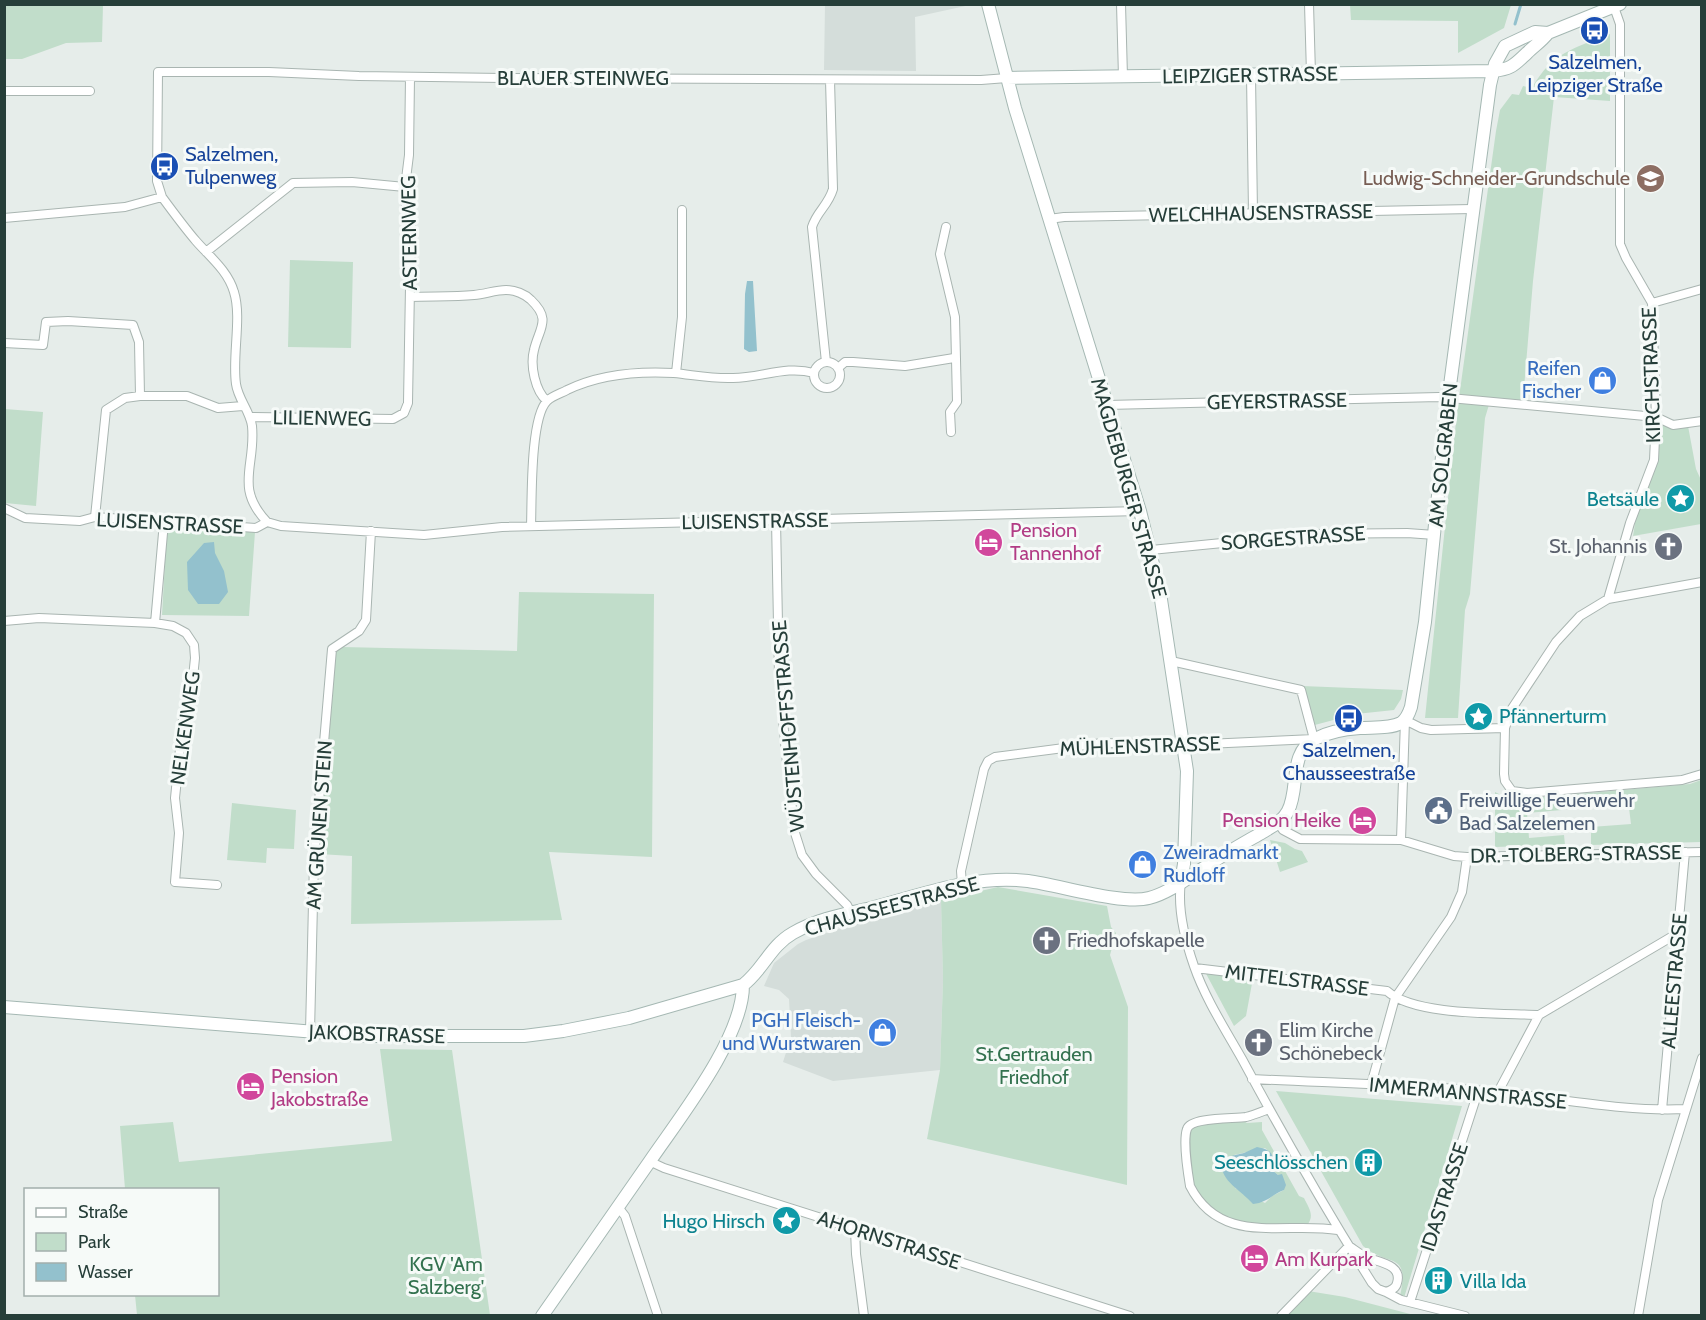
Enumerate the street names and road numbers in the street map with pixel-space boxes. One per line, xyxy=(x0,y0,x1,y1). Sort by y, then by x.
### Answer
street label: LEIPZIGER STRASSE xyxy=(1162,61,1338,89)
street label: BLAUER STEINWEG xyxy=(497,66,669,90)
street label: ASTERNWEG xyxy=(396,175,422,291)
street label: WELCHHAUSENSTRASSE xyxy=(1149,199,1373,227)
street label: KIRCHSTRASSE xyxy=(1637,307,1665,443)
street label: MAGDEBURGER STRASSE xyxy=(1086,375,1172,601)
street label: AM SOLGRABEN xyxy=(1424,382,1462,528)
street label: GEYERSTRASSE xyxy=(1207,388,1347,414)
street label: LILIENWEG xyxy=(272,405,372,431)
street label: LUISENSTRASSE xyxy=(96,507,244,539)
street label: LUISENSTRASSE xyxy=(681,508,829,534)
street label: SORGESTRASSE xyxy=(1220,521,1366,555)
street label: WÜSTENHOFFSTRASSE xyxy=(767,619,809,833)
street label: NELKENWEG xyxy=(165,669,205,787)
street label: MÜHLENSTRASSE xyxy=(1059,731,1221,761)
street label: AM GRÜNEN STEIN xyxy=(301,740,337,910)
street label: DR.-TOLBERG-STRASSE xyxy=(1470,840,1682,868)
street label: CHAUSSEESTRASSE xyxy=(802,871,982,941)
street label: ALLEESTRASSE xyxy=(1656,912,1692,1050)
street label: MITTELSTRASSE xyxy=(1224,959,1370,1001)
street label: JAKOBSTRASSE xyxy=(307,1020,446,1048)
street label: IMMERMANNSTRASSE xyxy=(1368,1072,1568,1114)
street label: IDASTRASSE xyxy=(1415,1140,1473,1254)
street label: AHORNSTRASSE xyxy=(814,1206,964,1274)

